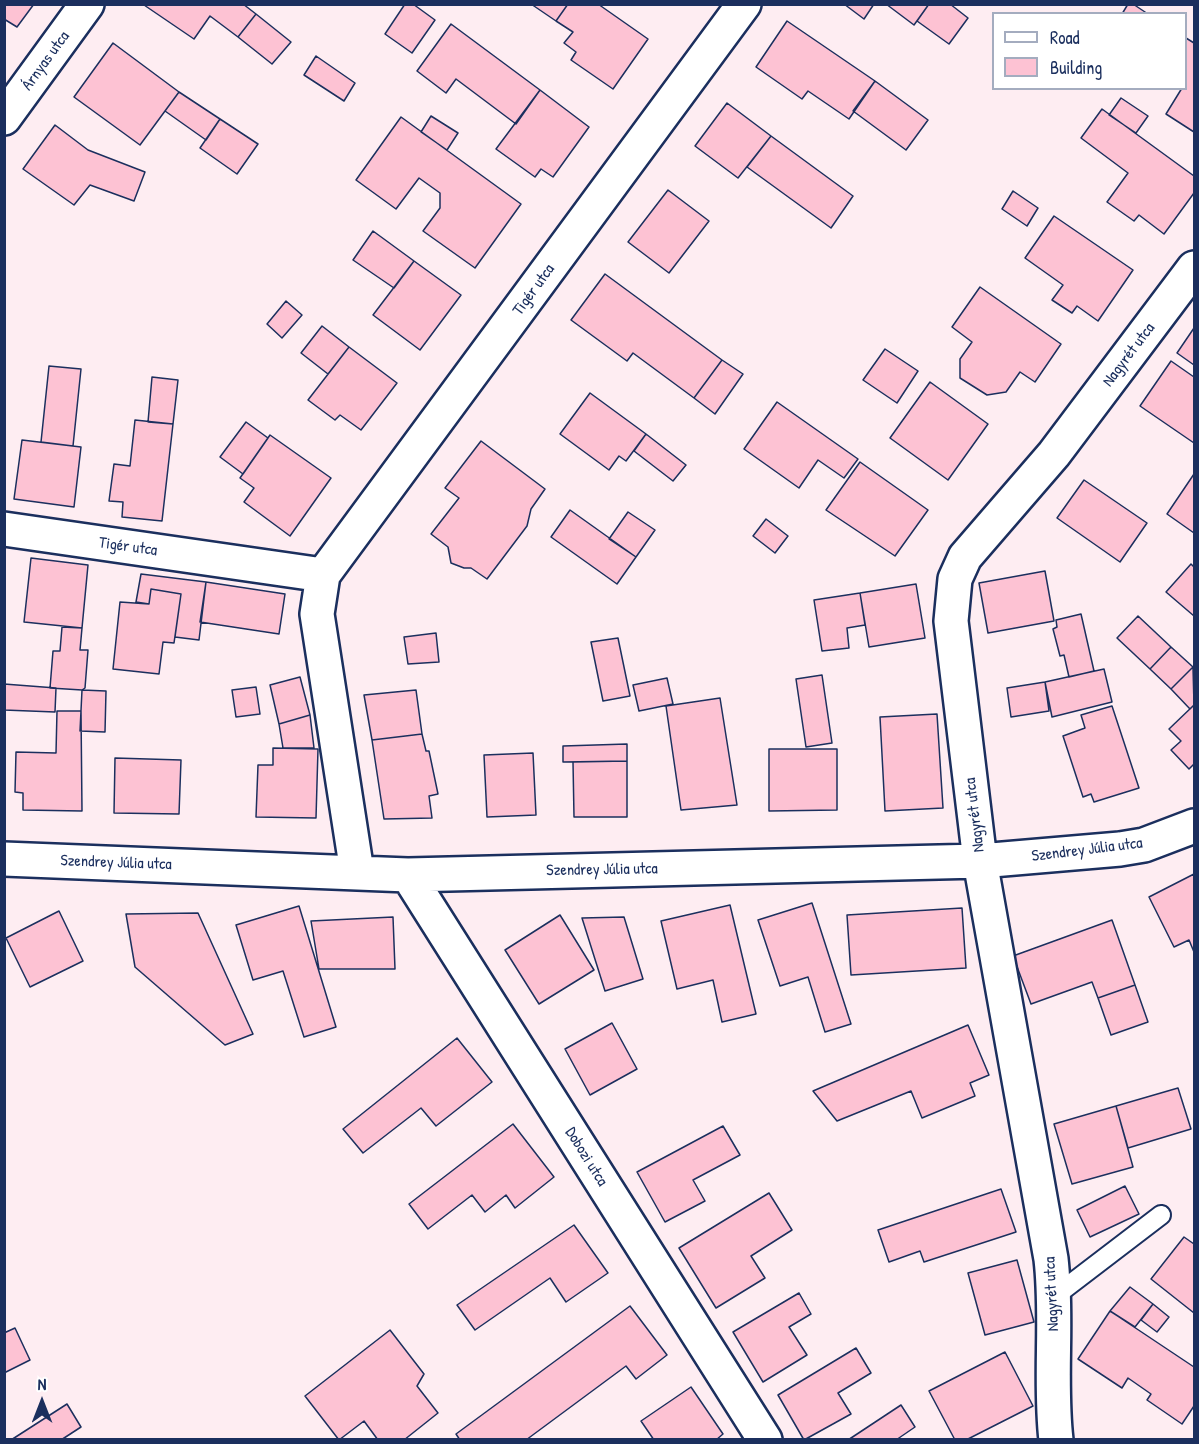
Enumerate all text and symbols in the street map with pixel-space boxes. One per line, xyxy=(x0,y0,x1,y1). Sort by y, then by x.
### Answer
legend xyxy=(992,12,1187,90)
text: Road xyxy=(1050,25,1080,50)
street label: Árnyas utca xyxy=(18,28,74,94)
text: Building xyxy=(1050,55,1102,80)
street label: Tigér utca xyxy=(509,261,559,319)
street label: Nagyrét utca xyxy=(1099,319,1159,391)
street label: Tigér utca xyxy=(98,533,158,561)
street label: Nagyrét utca xyxy=(961,777,989,853)
street label: Szendrey Júlia utca xyxy=(1030,834,1144,866)
street label: Szendrey Júlia utca xyxy=(60,851,172,875)
street label: Szendrey Júlia utca xyxy=(546,859,658,881)
street label: Dobozi utca xyxy=(560,1124,612,1190)
street label: Nagyrét utca xyxy=(1040,1256,1064,1332)
north arrow xyxy=(12,1372,72,1432)
text: N xyxy=(38,1373,46,1395)

